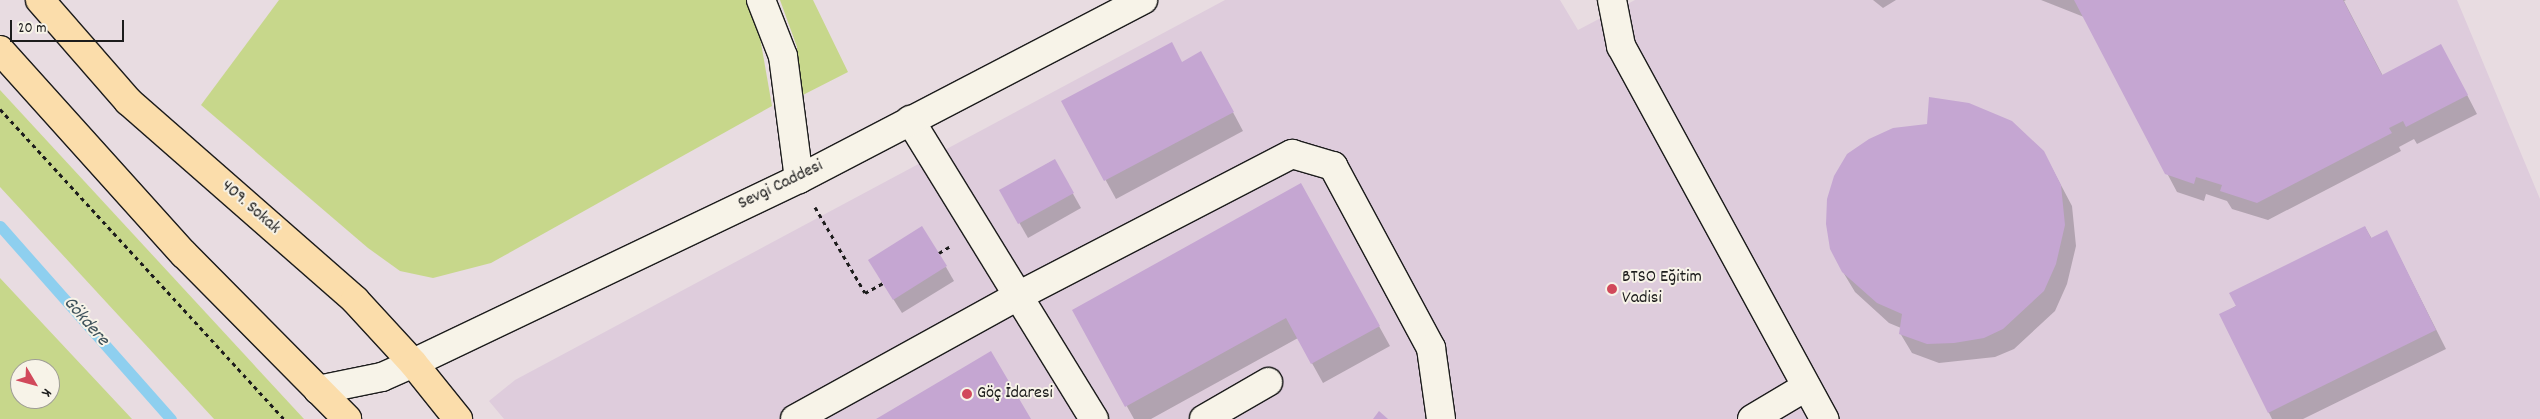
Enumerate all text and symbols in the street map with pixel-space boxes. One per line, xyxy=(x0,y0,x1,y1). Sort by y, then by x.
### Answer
scale bar xyxy=(12,10,126,42)
text: 20 m xyxy=(18,18,46,40)
street label: Sevgi Caddesi xyxy=(735,156,827,216)
street label: 409. Sokak xyxy=(216,176,284,240)
place label: BTSO Eğitim Vadisi xyxy=(1622,268,1702,310)
marker: BTSO Eğitim Vadisi xyxy=(1606,283,1618,295)
water label: Gökdere xyxy=(57,292,113,352)
north arrow xyxy=(10,359,60,409)
place label: Göç İdaresi xyxy=(977,383,1053,405)
text: K xyxy=(36,384,56,401)
marker: Göç İdaresi xyxy=(961,388,973,400)

